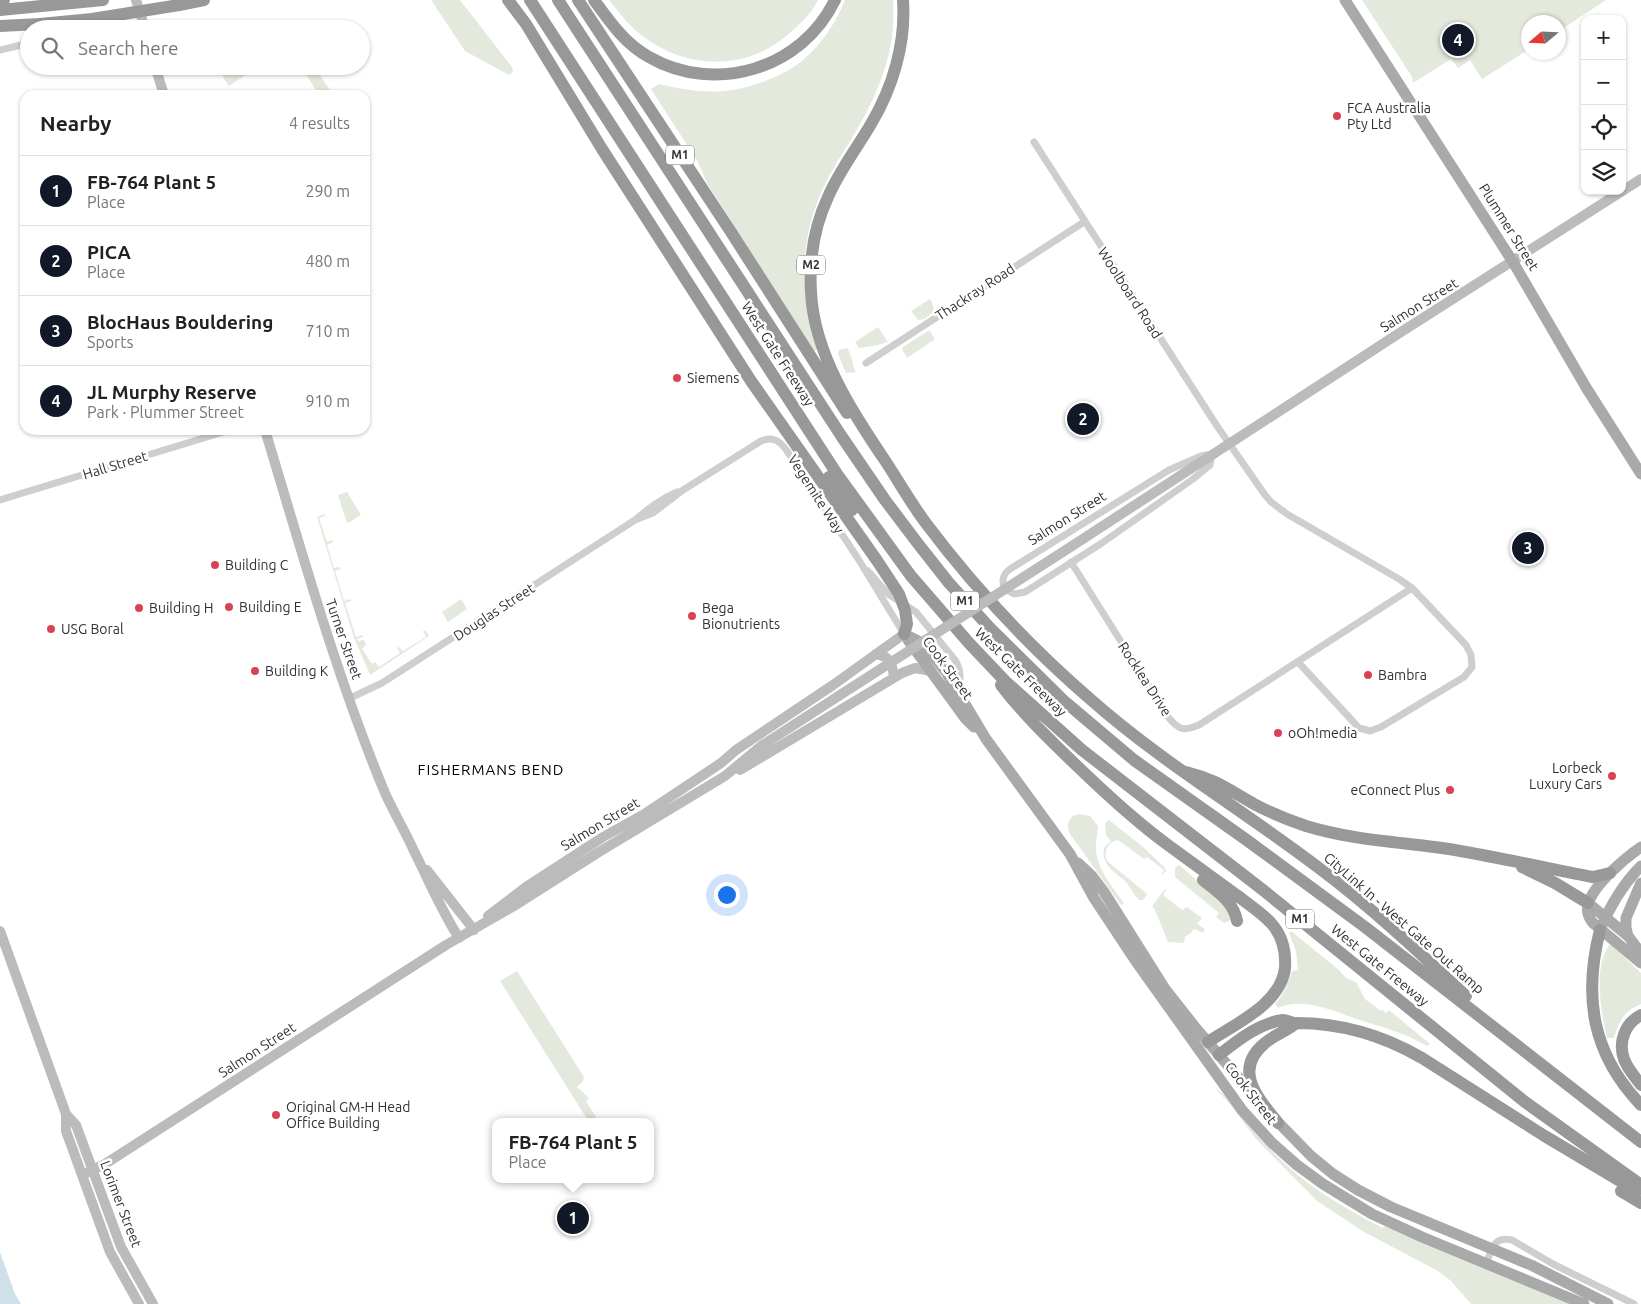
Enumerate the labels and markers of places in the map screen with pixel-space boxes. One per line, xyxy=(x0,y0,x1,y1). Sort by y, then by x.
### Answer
pin: 4 xyxy=(1442,21,1474,59)
place label: FCA Australia Pty Ltd xyxy=(1347,100,1431,132)
marker: FCA Australia Pty Ltd xyxy=(1331,110,1343,122)
place label: Siemens xyxy=(687,370,739,386)
marker: Siemens xyxy=(671,372,683,384)
pin: 2 xyxy=(1067,400,1099,438)
pin: 3 xyxy=(1512,529,1544,567)
place label: Building C xyxy=(225,557,289,573)
marker: Building C xyxy=(209,559,221,571)
place label: Building E xyxy=(239,599,302,615)
place label: Building H xyxy=(149,600,214,616)
place label: Bega Bionutrients xyxy=(702,600,780,632)
marker: Building E xyxy=(223,601,235,613)
marker: Building H xyxy=(133,602,145,614)
marker: Bega Bionutrients xyxy=(686,610,698,622)
place label: USG Boral xyxy=(61,621,124,637)
marker: USG Boral xyxy=(45,623,57,635)
place label: Building K xyxy=(265,663,329,679)
marker: Building K xyxy=(249,665,261,677)
place label: Bambra xyxy=(1378,667,1427,683)
marker: Bambra xyxy=(1362,669,1374,681)
place label: oOh!media xyxy=(1288,725,1358,741)
marker: oOh!media xyxy=(1272,727,1284,739)
place label: Lorbeck Luxury Cars xyxy=(1529,760,1602,792)
marker: Lorbeck Luxury Cars xyxy=(1606,770,1618,782)
place label: eConnect Plus xyxy=(1350,782,1440,798)
marker: eConnect Plus xyxy=(1444,784,1456,796)
place label: Original GM-H Head Office Building xyxy=(286,1099,410,1131)
marker: Original GM-H Head Office Building xyxy=(270,1109,282,1121)
pin: 1 xyxy=(557,1199,589,1237)

